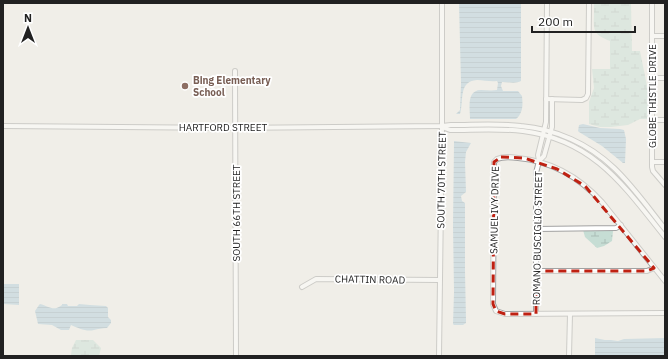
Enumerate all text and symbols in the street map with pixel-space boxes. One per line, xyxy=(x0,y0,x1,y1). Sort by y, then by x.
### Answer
north arrow xyxy=(8,8,48,48)
scale bar xyxy=(532,8,635,34)
text: N xyxy=(24,11,32,25)
text: 200 m xyxy=(538,14,573,29)
street label: GLOBE THISTLE DRIVE xyxy=(646,44,659,148)
place label: Bing Elementary School xyxy=(193,74,271,99)
marker: Bing Elementary School xyxy=(180,81,190,91)
street label: HARTFORD STREET xyxy=(179,121,268,134)
street label: SOUTH 70TH STREET xyxy=(434,131,449,229)
street label: SOUTH 66TH STREET xyxy=(230,164,243,262)
street label: SAMUEL IVY DRIVE xyxy=(487,166,502,254)
street label: ROMANO BUSCIGLIO STREET xyxy=(530,170,545,305)
street label: CHATTIN ROAD xyxy=(335,272,406,287)

